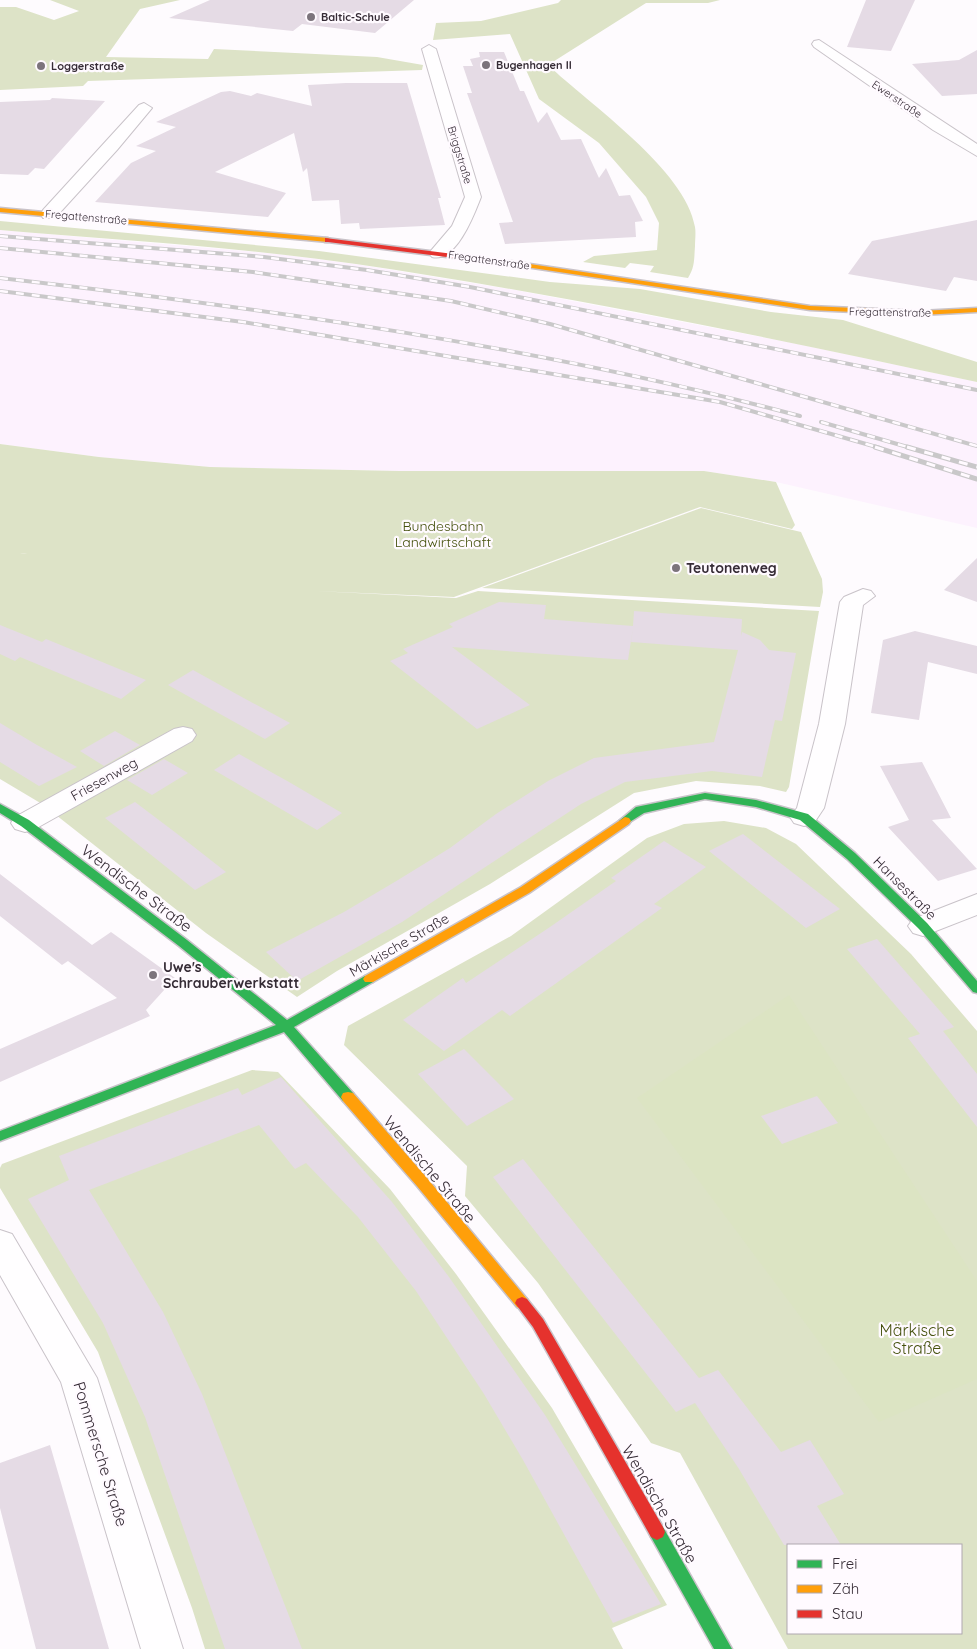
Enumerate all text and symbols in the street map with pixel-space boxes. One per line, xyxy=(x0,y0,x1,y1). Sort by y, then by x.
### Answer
place label: Baltic-Schule xyxy=(321,10,390,24)
marker: Baltic-Schule xyxy=(305,11,317,23)
place label: Bugenhagen II xyxy=(496,58,572,72)
place label: Loggerstraße xyxy=(51,59,125,73)
marker: Bugenhagen II xyxy=(480,59,492,71)
marker: Loggerstraße xyxy=(35,60,47,72)
street label: Ewerstraße xyxy=(869,77,925,121)
street label: Briggstraße xyxy=(445,124,475,186)
street label: Fregattenstraße xyxy=(44,206,128,228)
street label: Fregattenstraße xyxy=(447,247,531,273)
street label: Fregattenstraße xyxy=(849,304,931,320)
park label: Bundesbahn Landwirtschaft xyxy=(395,517,492,551)
place label: Teutonenweg xyxy=(686,559,777,577)
marker: Teutonenweg xyxy=(670,562,682,574)
street label: Friesenweg xyxy=(67,753,141,805)
street label: Wendische Straße xyxy=(78,840,196,936)
street label: Hansestraße xyxy=(869,852,941,924)
street label: Märkische Straße xyxy=(346,909,452,981)
place label: Uwe's Schrauberwerkstatt xyxy=(163,958,299,992)
marker: Uwe's Schrauberwerkstatt xyxy=(147,969,159,981)
street label: Wendische Straße xyxy=(379,1111,481,1227)
park label: Märkische Straße xyxy=(880,1320,955,1358)
street label: Pommersche Straße xyxy=(69,1379,133,1529)
street label: Wendische Straße xyxy=(618,1441,702,1567)
legend xyxy=(787,1544,962,1634)
text: Frei xyxy=(832,1554,858,1573)
text: Zäh xyxy=(832,1579,859,1598)
text: Stau xyxy=(832,1604,863,1623)

